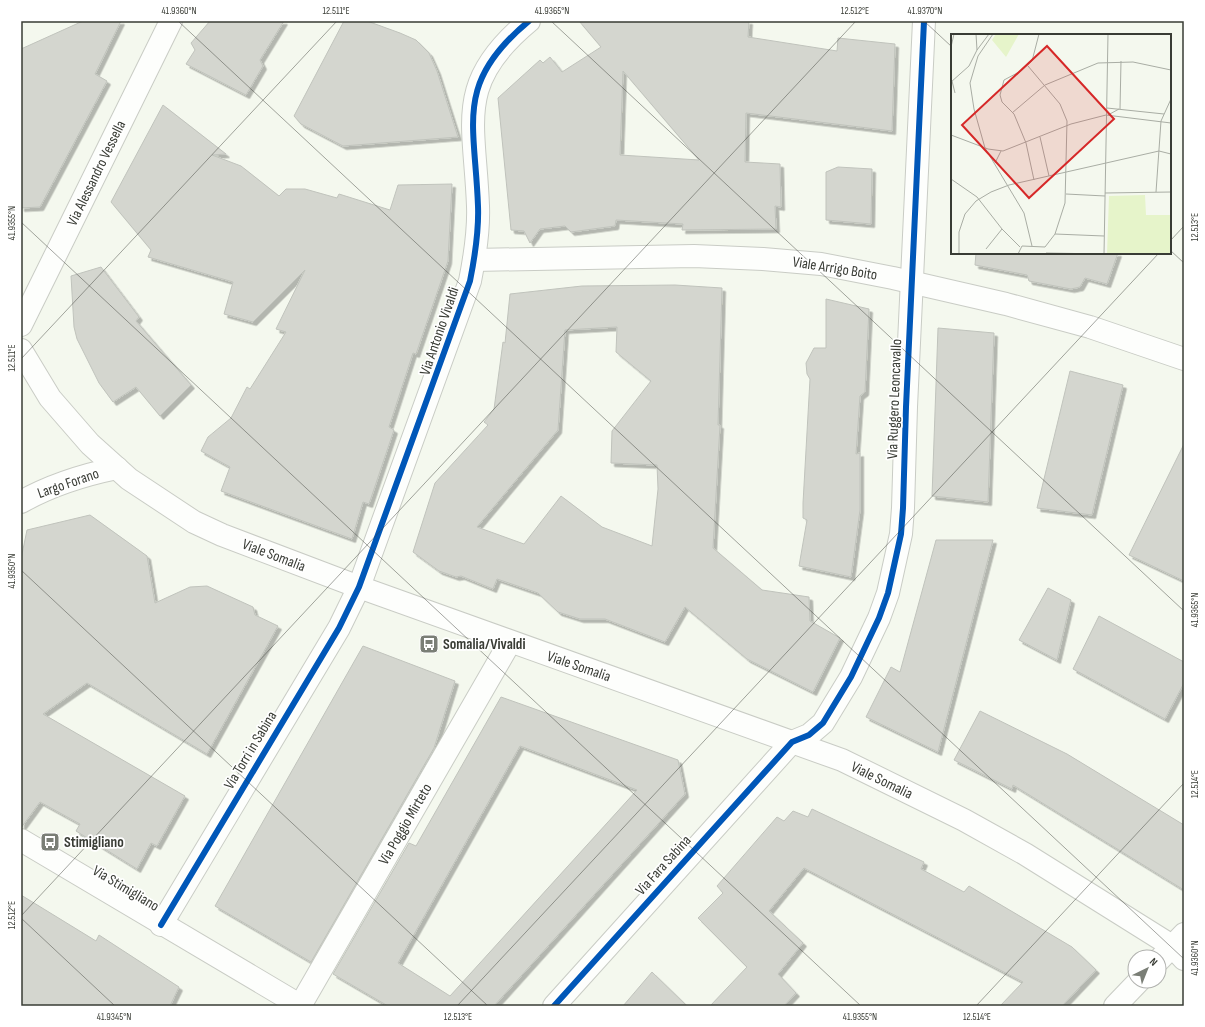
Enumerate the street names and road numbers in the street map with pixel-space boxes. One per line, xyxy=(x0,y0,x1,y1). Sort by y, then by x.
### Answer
street label: Via Alessandro Vessella xyxy=(63,117,130,229)
street label: Viale Arrigo Boito xyxy=(791,252,879,285)
street label: Via Antonio Vivaldi xyxy=(415,284,464,378)
street label: Via Ruggero Leoncavallo xyxy=(883,339,906,459)
street label: Largo Forano xyxy=(35,464,101,503)
street label: Viale Somalia xyxy=(239,535,308,576)
street label: Viale Somalia xyxy=(544,647,613,686)
street label: Via Torri in Sabina xyxy=(220,708,281,793)
street label: Viale Somalia xyxy=(848,757,916,804)
street label: Via Poggio Mirteto xyxy=(374,780,436,868)
street label: Via Fara Sabina xyxy=(631,831,696,899)
street label: Via Stimigliano xyxy=(89,861,162,916)

